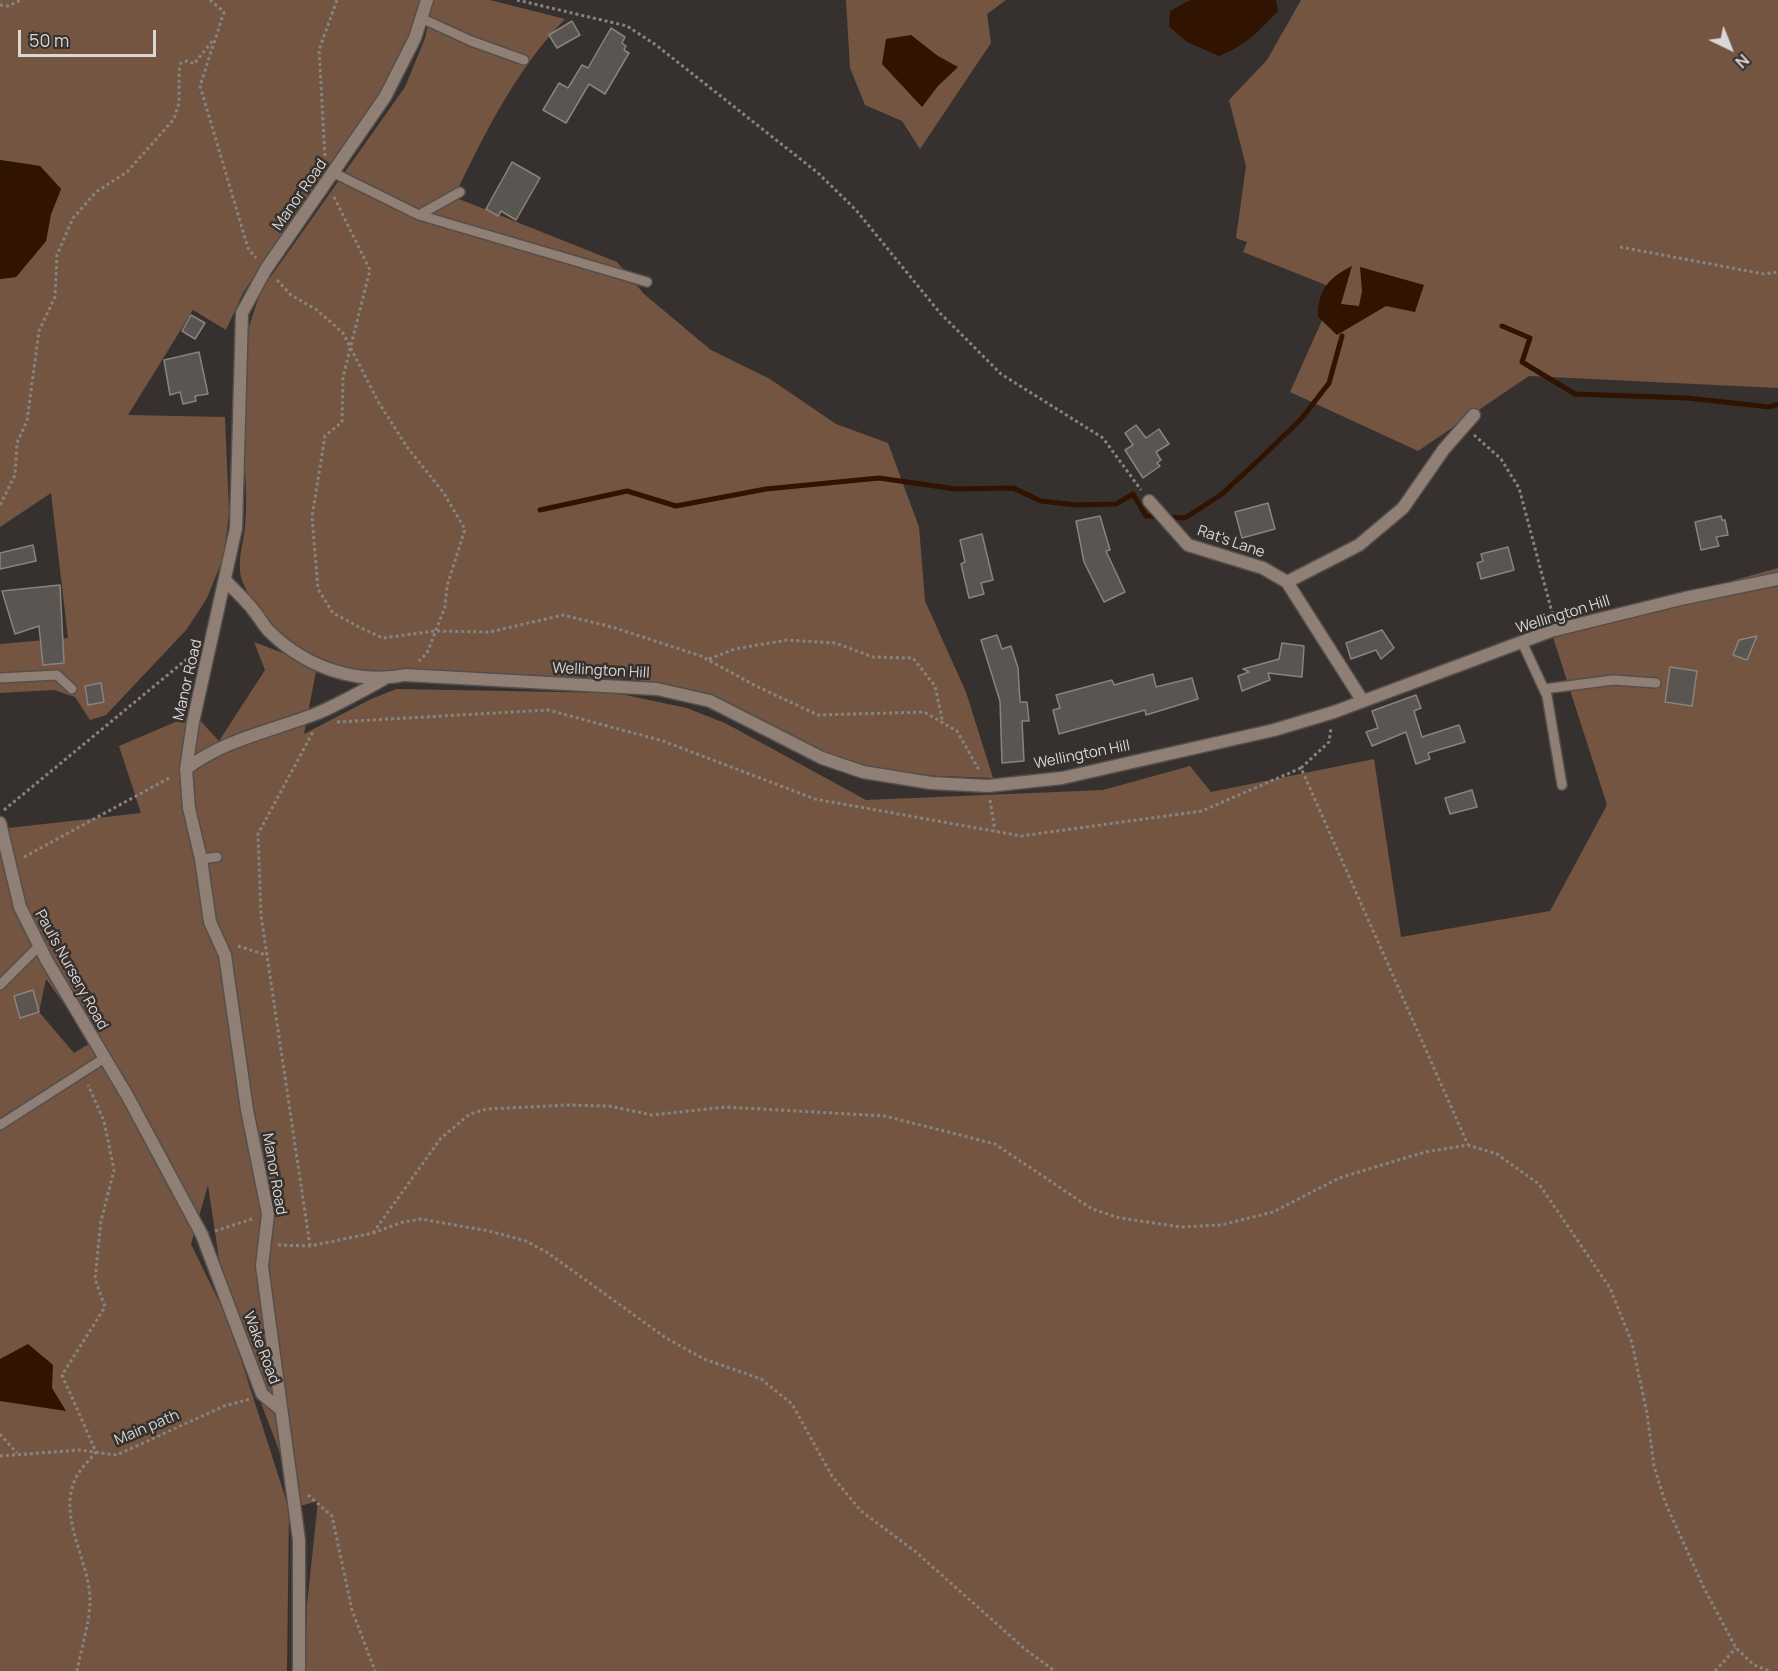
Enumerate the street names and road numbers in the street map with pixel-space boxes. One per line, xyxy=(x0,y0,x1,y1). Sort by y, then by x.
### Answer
street label: Manor Road xyxy=(269,156,331,234)
street label: Rat's Lane xyxy=(1195,522,1267,562)
street label: Wellington Hill xyxy=(1514,592,1612,638)
street label: Manor Road xyxy=(170,638,206,722)
street label: Wellington Hill xyxy=(552,659,650,683)
street label: Wellington Hill xyxy=(1032,737,1132,773)
street label: Paul's Nursery Road xyxy=(31,907,111,1033)
street label: Manor Road xyxy=(258,1132,290,1216)
street label: Wake Road xyxy=(239,1309,283,1387)
street label: Main path xyxy=(112,1406,182,1450)

